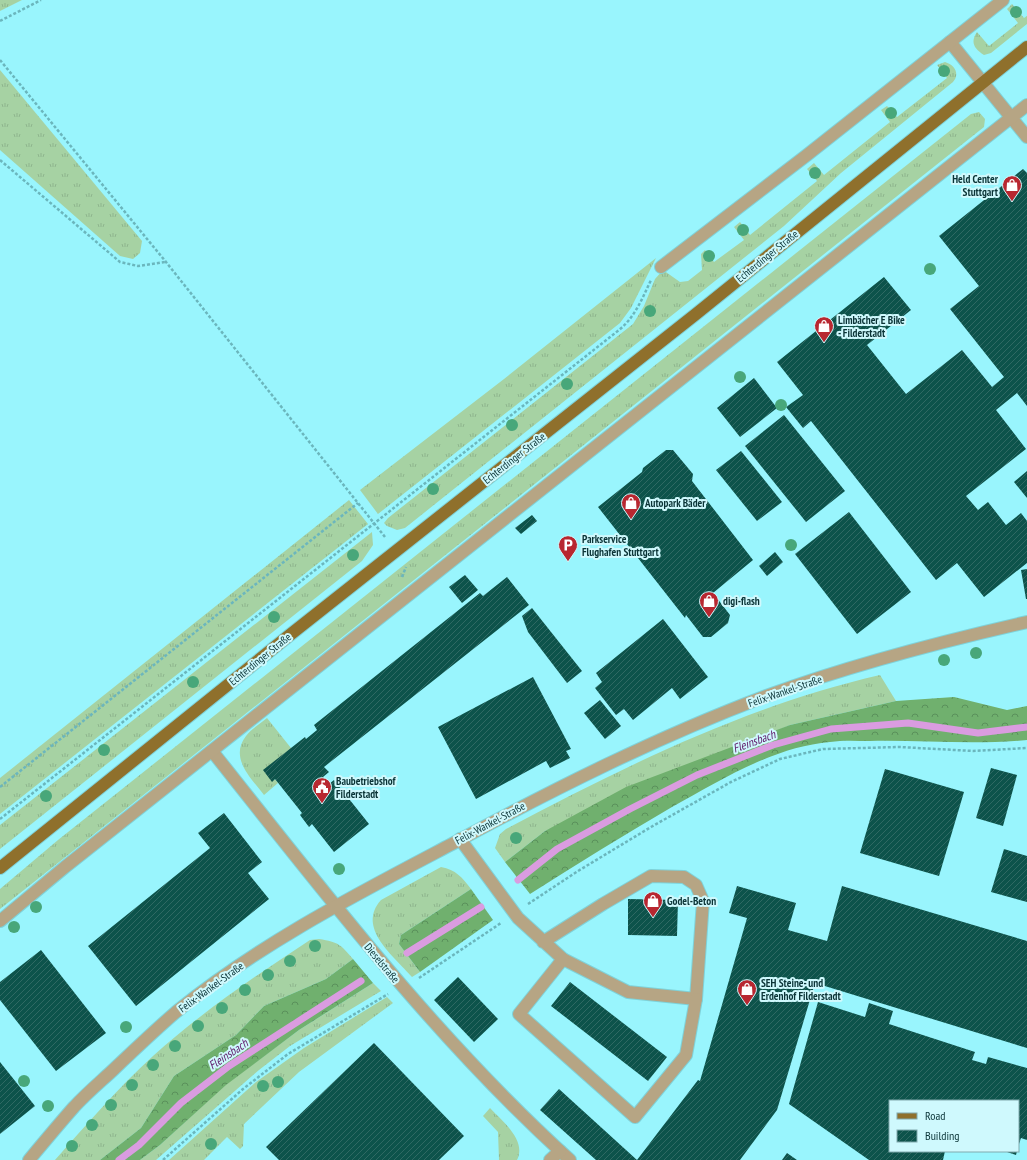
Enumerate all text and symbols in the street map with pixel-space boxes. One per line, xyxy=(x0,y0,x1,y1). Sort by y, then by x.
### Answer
place label: Held Center Stuttgart xyxy=(952,172,999,199)
shop icon: Held Center Stuttgart xyxy=(1001,174,1023,202)
street label: Echterdinger Straße xyxy=(733,226,801,285)
place label: Limbächer E Bike - Filderstadt xyxy=(838,313,905,340)
shop icon: Limbächer E Bike - Filderstadt xyxy=(813,315,835,343)
street label: Echterdinger Straße xyxy=(480,429,548,487)
shop icon: Autopark Bäder xyxy=(620,492,642,520)
place label: Autopark Bäder xyxy=(644,496,706,510)
place label: Parkservice Flughafen Stuttgart xyxy=(582,532,660,559)
parking icon: Parkservice Flughafen Stuttgart xyxy=(557,534,579,562)
shop icon: digi-flash xyxy=(698,590,720,618)
place label: digi-flash xyxy=(723,594,760,608)
street label: Echterdinger Straße xyxy=(226,629,294,688)
street label: Felix-Wankel-Straße xyxy=(746,672,824,710)
water label: Fleinsbach xyxy=(731,726,778,756)
place label: Baubetriebshof Filderstadt xyxy=(336,774,396,801)
public building icon: Baubetriebshof Filderstadt xyxy=(311,776,333,804)
street label: Felix-Wankel-Straße xyxy=(453,799,528,847)
shop icon: Godel-Beton xyxy=(642,890,664,918)
place label: Godel-Beton xyxy=(667,894,716,908)
street label: Dieselstraße xyxy=(361,940,403,986)
street label: Felix-Wankel-Straße xyxy=(176,958,247,1015)
place label: SEH Steine- und Erdenhof Filderstadt xyxy=(761,976,841,1003)
shop icon: SEH Steine- und Erdenhof Filderstadt xyxy=(736,978,758,1006)
water label: Fleinsbach xyxy=(205,1035,251,1073)
legend xyxy=(889,1100,1019,1152)
text: Road xyxy=(925,1108,945,1123)
text: Building xyxy=(925,1128,960,1143)

